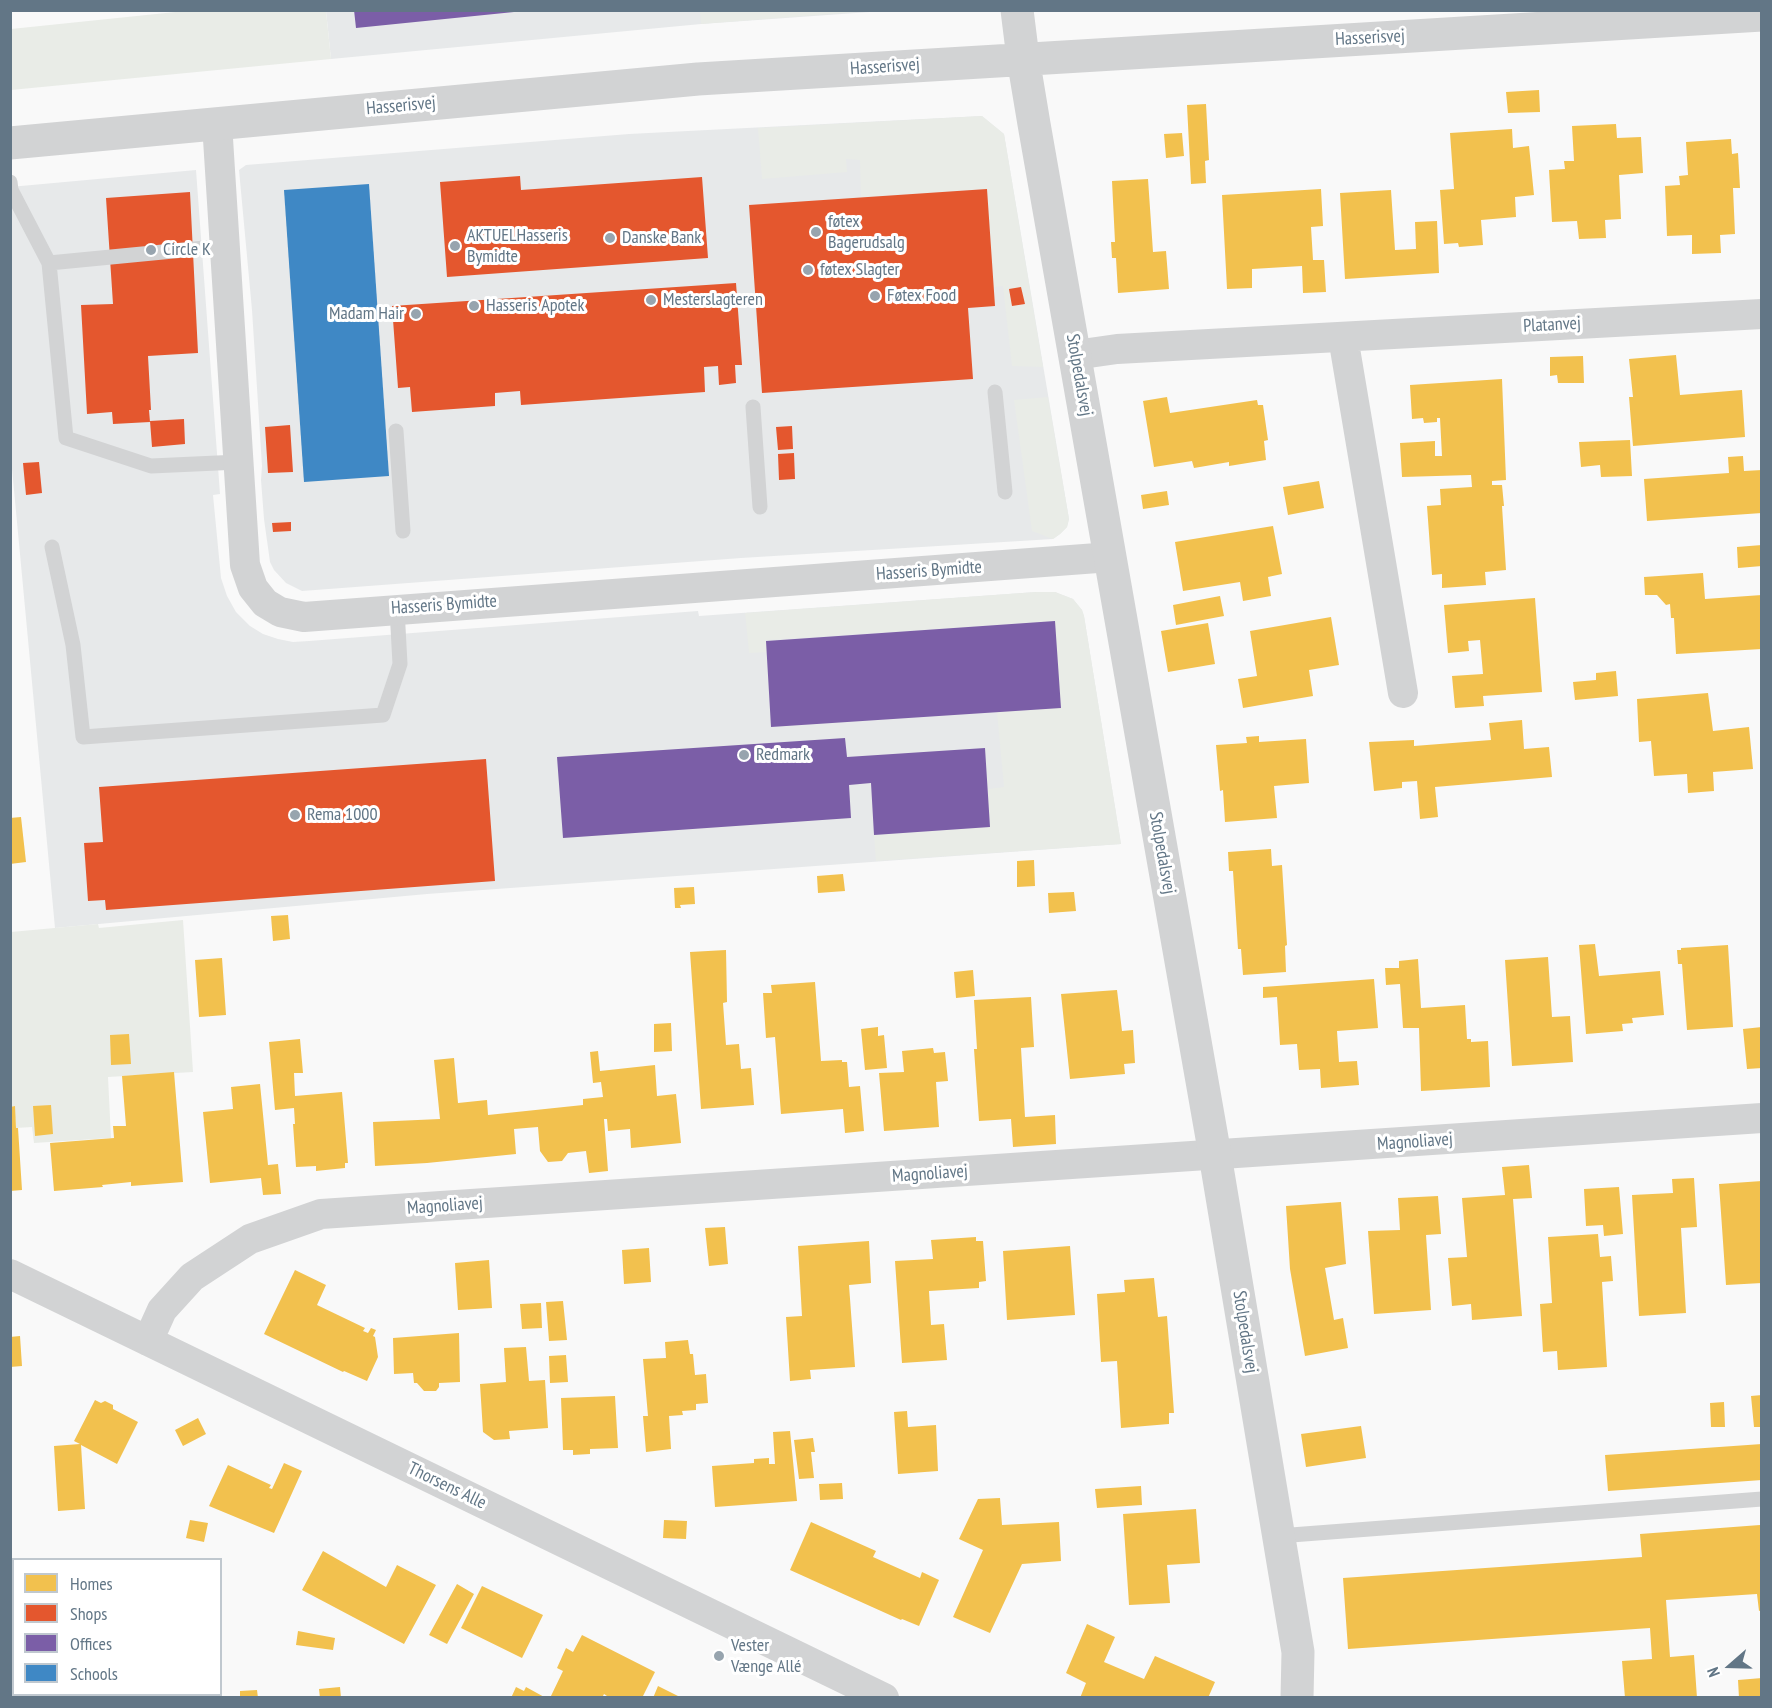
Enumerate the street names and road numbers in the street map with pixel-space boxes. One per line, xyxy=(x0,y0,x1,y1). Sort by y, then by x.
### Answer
street label: Hasserisvej xyxy=(1335,25,1405,51)
street label: Hasserisvej xyxy=(850,54,920,80)
street label: Hasserisvej xyxy=(365,92,437,120)
street label: Platanvej xyxy=(1523,313,1581,337)
street label: Stolpedalsvej xyxy=(1061,332,1097,418)
street label: Hasseris Bymidte xyxy=(875,557,983,585)
street label: Hasseris Bymidte xyxy=(390,591,498,619)
street label: Stolpedalsvej xyxy=(1144,810,1180,896)
street label: Magnoliavej xyxy=(1376,1129,1454,1155)
street label: Magnoliavej xyxy=(891,1161,969,1187)
street label: Magnoliavej xyxy=(406,1193,484,1219)
street label: Stolpedalsvej xyxy=(1228,1289,1262,1375)
street label: Thorsens Alle xyxy=(404,1458,490,1514)

